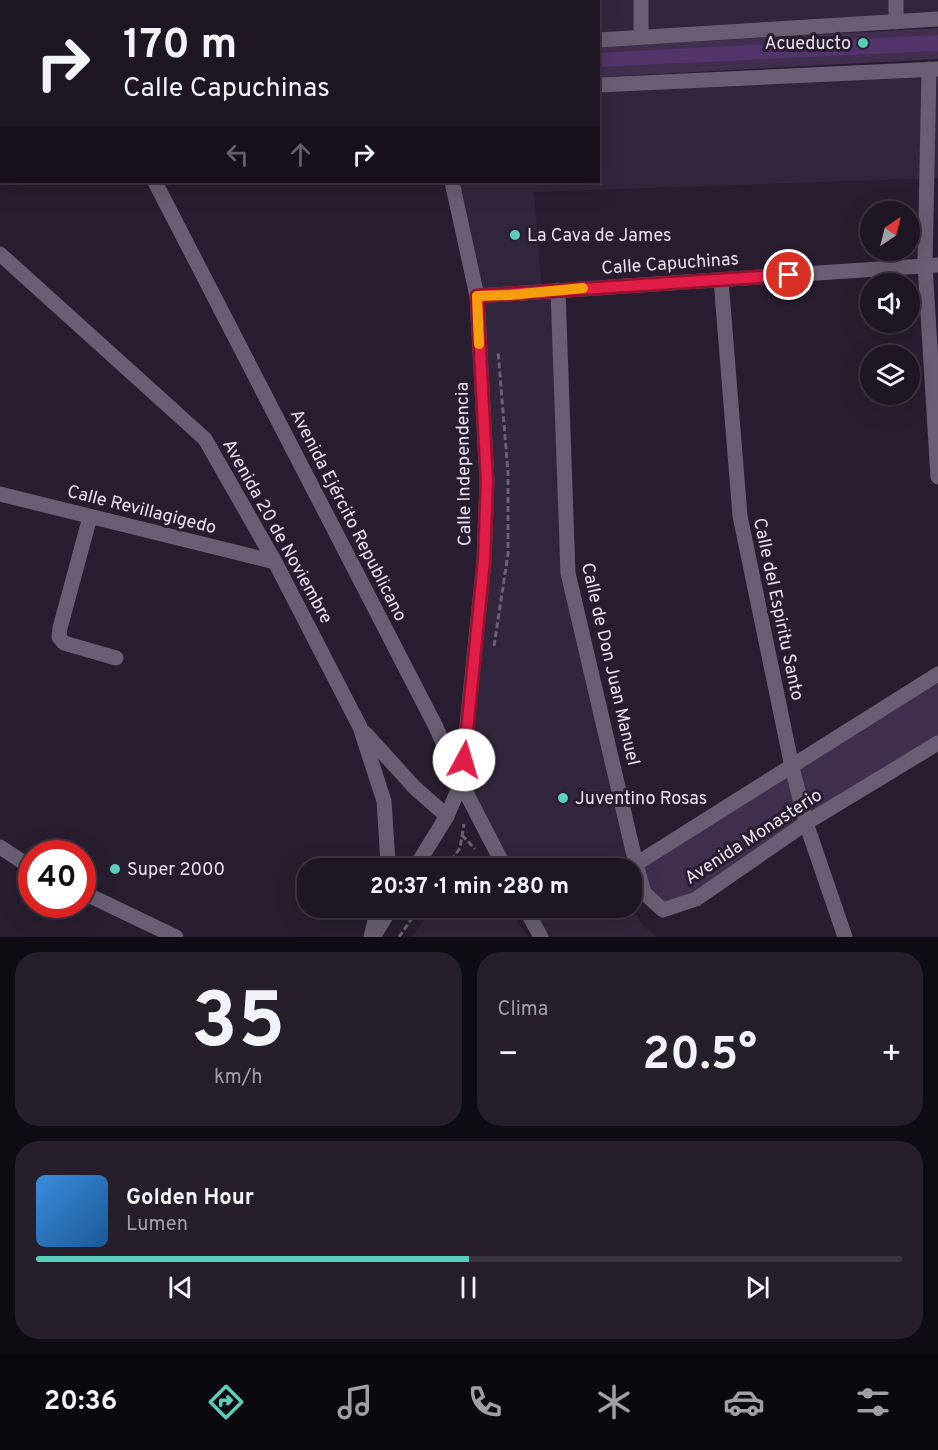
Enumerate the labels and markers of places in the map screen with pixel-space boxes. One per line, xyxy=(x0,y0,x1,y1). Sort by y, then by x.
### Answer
place label: Acueducto xyxy=(764,33,851,56)
marker: Acueducto xyxy=(856,36,870,50)
place label: La Cava de James xyxy=(527,225,671,248)
marker: La Cava de James xyxy=(508,228,522,242)
pin xyxy=(763,249,814,300)
place label: Juventino Rosas xyxy=(575,788,707,811)
marker: Juventino Rosas xyxy=(556,791,570,805)
place label: Super 2000 xyxy=(127,859,225,882)
marker: Super 2000 xyxy=(108,862,122,876)

